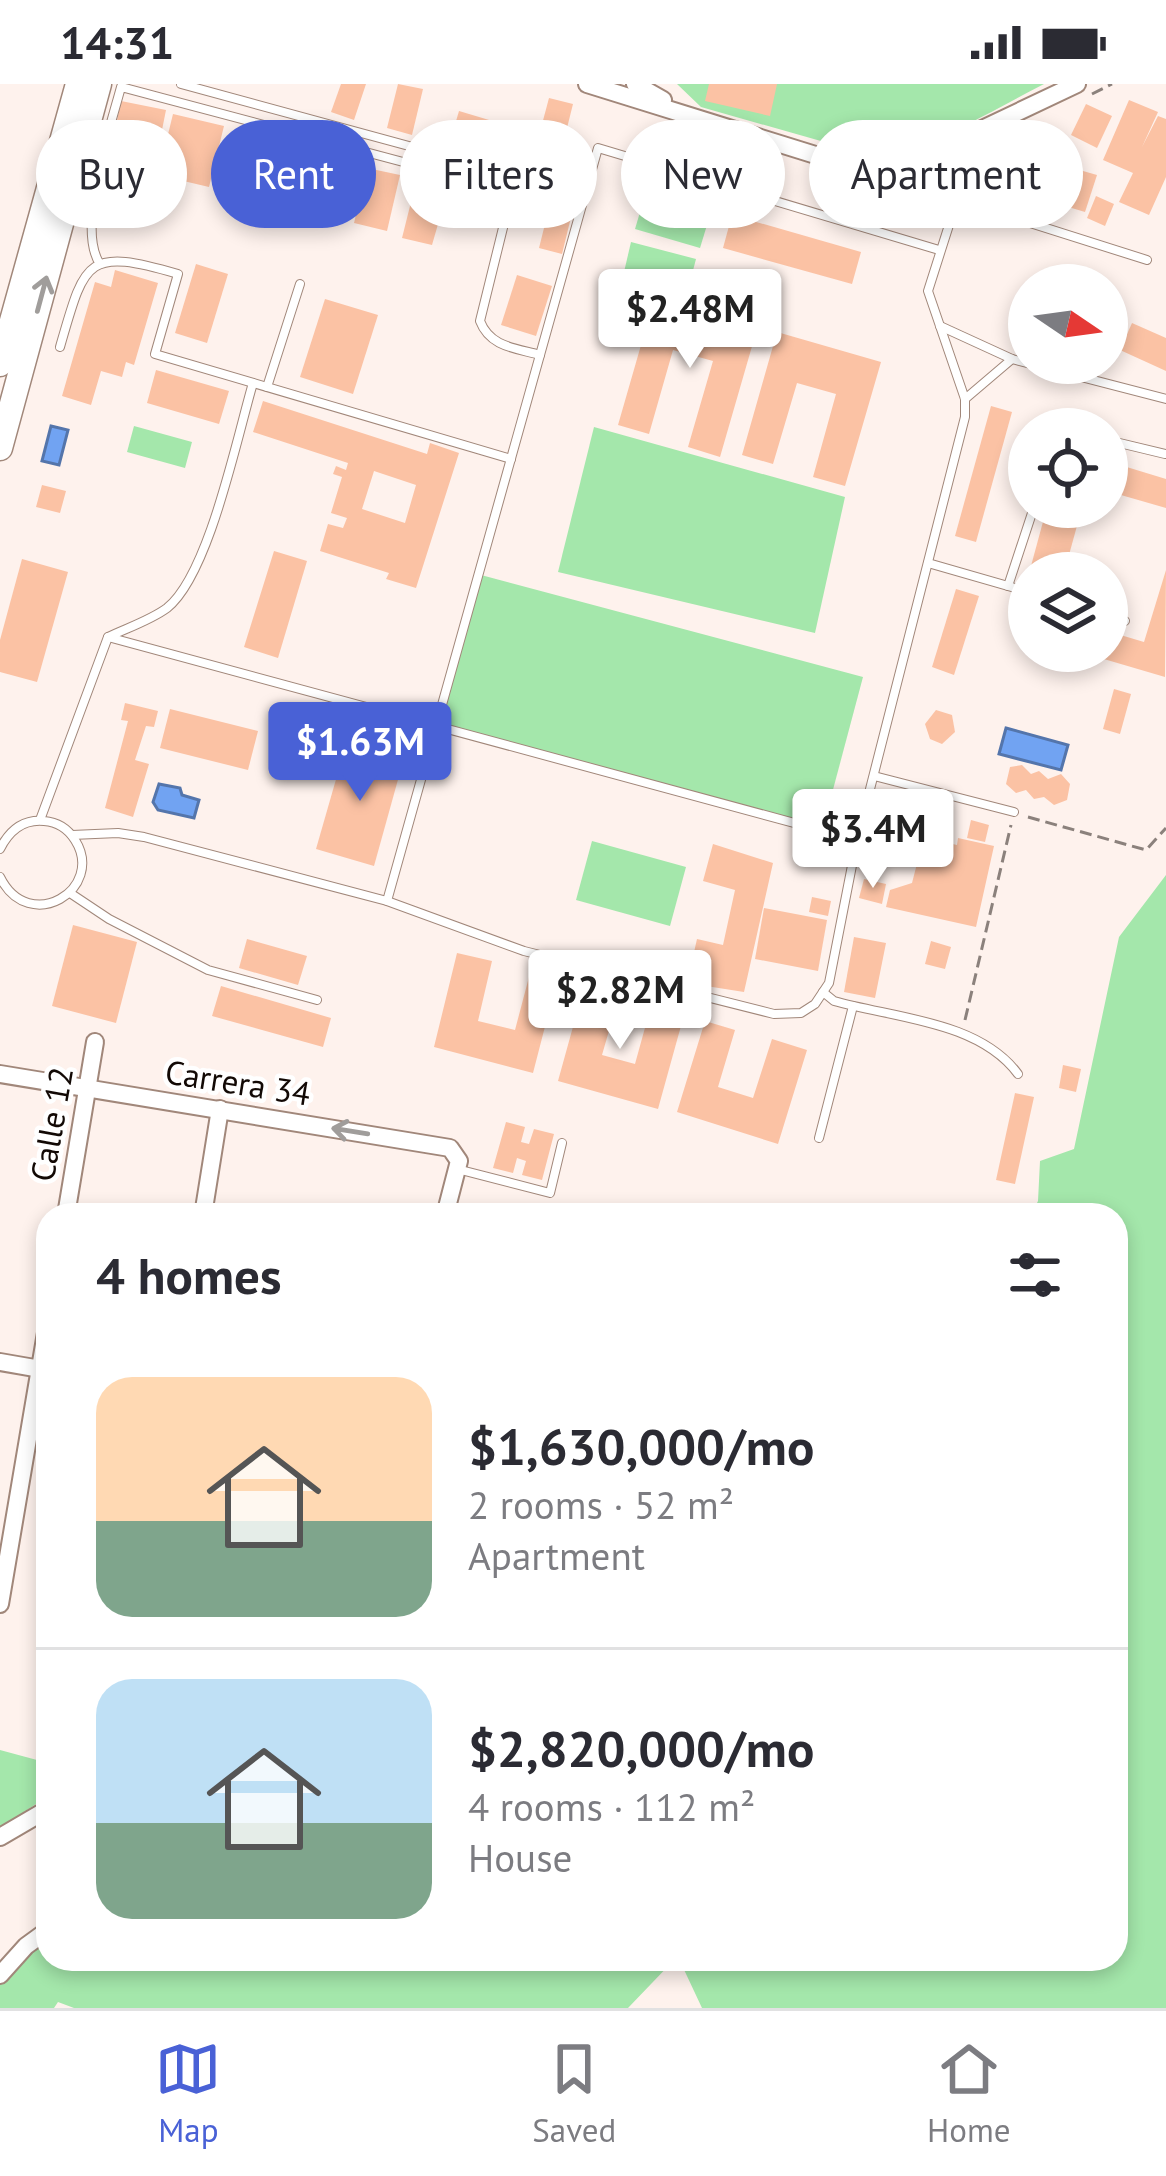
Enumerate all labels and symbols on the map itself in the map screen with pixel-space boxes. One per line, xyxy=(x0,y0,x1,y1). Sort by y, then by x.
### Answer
north arrow xyxy=(1008,264,1128,384)
pin: $2.48M xyxy=(592,269,788,371)
one-way arrow xyxy=(32,276,54,314)
pin: $1.63M xyxy=(262,702,458,804)
pin: $3.4M xyxy=(789,789,957,891)
pin: $2.82M xyxy=(522,950,718,1052)
street label: Carrera 34 xyxy=(162,1049,314,1115)
street label: Calle 12 xyxy=(20,1063,82,1185)
one-way arrow xyxy=(332,1118,371,1141)

